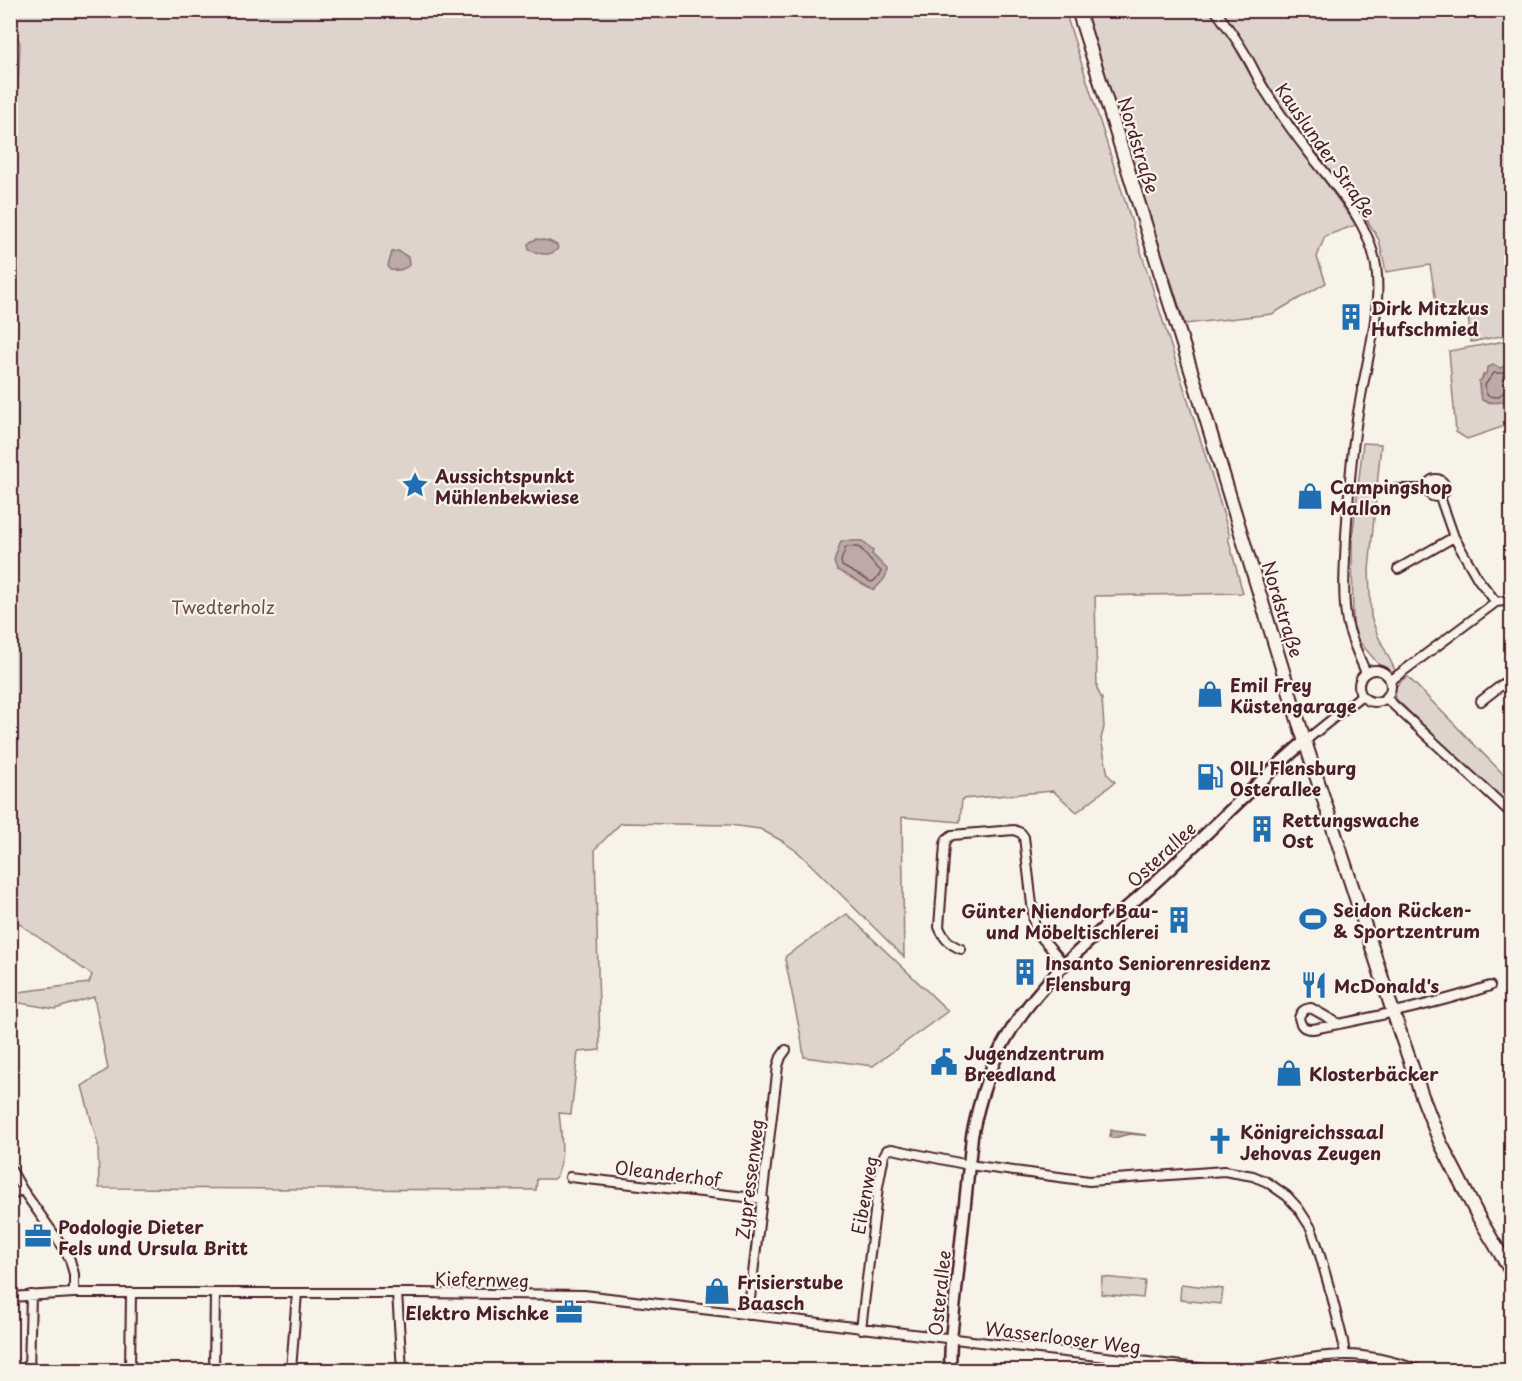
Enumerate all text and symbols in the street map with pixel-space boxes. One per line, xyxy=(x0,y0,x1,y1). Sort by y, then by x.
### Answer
street label: Kauslunder Straße xyxy=(1269,77,1383,223)
street label: Nordstraße xyxy=(1111,93,1167,197)
place label: Dirk Mitzkus Hufschmied xyxy=(1371,294,1489,342)
building icon: Dirk Mitzkus Hufschmied xyxy=(1336,302,1366,332)
place label: Aussichtspunkt Mühlenbekwiese xyxy=(434,462,579,510)
place icon: Aussichtspunkt Mühlenbekwiese xyxy=(400,470,430,500)
place label: Campingshop Mallon xyxy=(1330,473,1452,521)
shop icon: Campingshop Mallon xyxy=(1295,481,1325,511)
street label: Nordstraße xyxy=(1255,557,1311,661)
park label: Twedterholz xyxy=(171,593,275,620)
place label: Emil Frey Küstengarage xyxy=(1230,671,1357,719)
shop icon: Emil Frey Küstengarage xyxy=(1195,679,1225,709)
place label: OIL! Flensburg Osterallee xyxy=(1230,754,1356,802)
fuel station icon: OIL! Flensburg Osterallee xyxy=(1195,762,1225,792)
place label: Rettungswache Ost xyxy=(1282,806,1420,854)
building icon: Rettungswache Ost xyxy=(1247,814,1277,844)
street label: Osterallee xyxy=(1120,815,1202,893)
place label: Seidon Rücken- & Sportzentrum xyxy=(1333,896,1480,944)
place label: Günter Niendorf Bau- und Möbeltischlerei xyxy=(961,897,1159,945)
sports icon: Seidon Rücken- & Sportzentrum xyxy=(1298,904,1328,934)
building icon: Günter Niendorf Bau- und Möbeltischlerei xyxy=(1164,905,1194,935)
place label: Insanto Seniorenresidenz Flensburg xyxy=(1045,949,1270,997)
building icon: Insanto Seniorenresidenz Flensburg xyxy=(1010,957,1040,987)
restaurant icon: McDonald's xyxy=(1299,970,1329,1000)
place label: McDonald's xyxy=(1334,972,1440,999)
place label: Jugendzentrum Breedland xyxy=(964,1039,1105,1087)
public building icon: Jugendzentrum Breedland xyxy=(929,1047,959,1077)
shop icon: Klosterbäcker xyxy=(1274,1058,1304,1088)
place label: Klosterbäcker xyxy=(1309,1060,1439,1087)
street label: Zypressenweg xyxy=(728,1117,770,1241)
place label: Königreichssaal Jehovas Zeugen xyxy=(1240,1118,1384,1166)
church icon: Königreichssaal Jehovas Zeugen xyxy=(1205,1126,1235,1156)
street label: Oleanderhof xyxy=(613,1153,725,1193)
street label: Eibenweg xyxy=(844,1154,884,1236)
place label: Podologie Dieter Fels und Ursula Britt xyxy=(58,1213,249,1261)
office icon: Podologie Dieter Fels und Ursula Britt xyxy=(23,1221,53,1251)
street label: Osterallee xyxy=(921,1249,957,1337)
street label: Kiefernweg xyxy=(435,1265,529,1293)
place label: Frisierstube Baasch xyxy=(737,1268,844,1316)
shop icon: Frisierstube Baasch xyxy=(702,1276,732,1306)
office icon: Elektro Mischke xyxy=(554,1297,584,1327)
place label: Elektro Mischke xyxy=(405,1299,549,1326)
street label: Wasserlooser Weg xyxy=(984,1314,1142,1360)

